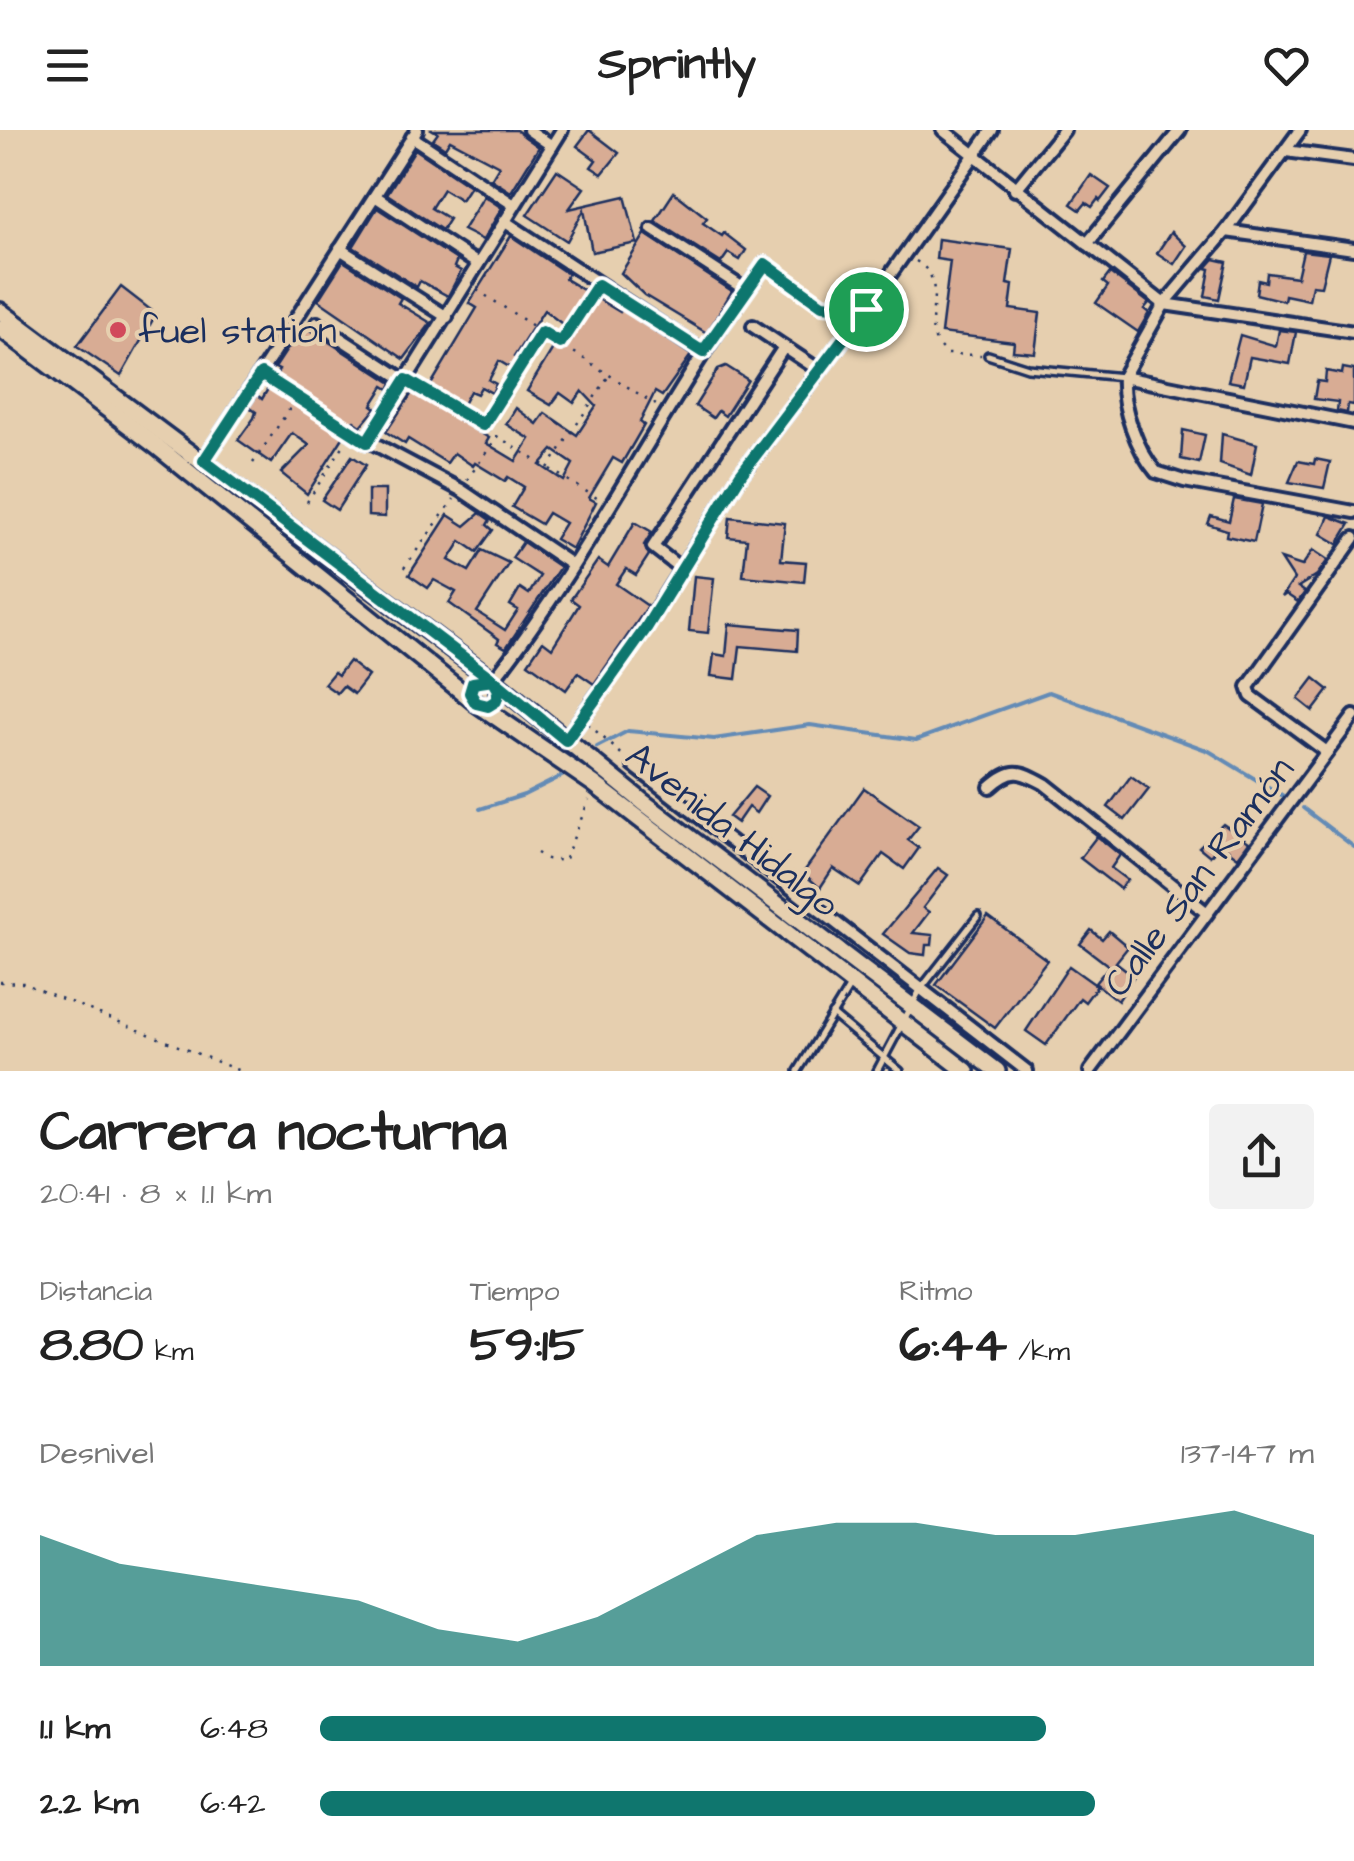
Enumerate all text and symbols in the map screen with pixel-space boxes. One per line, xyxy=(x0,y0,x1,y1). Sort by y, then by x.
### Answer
text: Sprintly xyxy=(598,34,756,96)
icon: menu xyxy=(40,38,95,93)
icon: heart xyxy=(1259,38,1314,93)
pin xyxy=(824,267,909,352)
icon: arrive xyxy=(839,282,894,337)
place label: fuel station xyxy=(138,306,337,358)
marker: fuel station xyxy=(107,319,129,341)
street label: Avenida Hidalgo xyxy=(614,731,849,930)
street label: Calle San Ramón xyxy=(1092,746,1307,1008)
text: Carrera nocturna xyxy=(40,1095,507,1171)
button: share xyxy=(1209,1104,1314,1209)
text: 20:41 · 8 × 1.1 km xyxy=(40,1171,271,1216)
text: Distancia xyxy=(40,1272,152,1311)
text: Tiempo xyxy=(470,1272,560,1311)
text: Ritmo xyxy=(899,1272,972,1311)
text: 8.80 xyxy=(40,1311,143,1380)
text: 59:15 xyxy=(470,1311,584,1380)
text: 6:44 xyxy=(899,1311,1007,1380)
text: km xyxy=(143,1332,194,1371)
text: /km xyxy=(1007,1332,1070,1371)
text: Desnivel xyxy=(40,1431,154,1476)
text: 137–147 m xyxy=(1181,1431,1314,1476)
text: 1.1 km xyxy=(40,1706,110,1751)
text: 6:48 xyxy=(200,1706,268,1751)
text: 2.2 km xyxy=(40,1781,139,1826)
text: 6:42 xyxy=(200,1781,266,1826)

